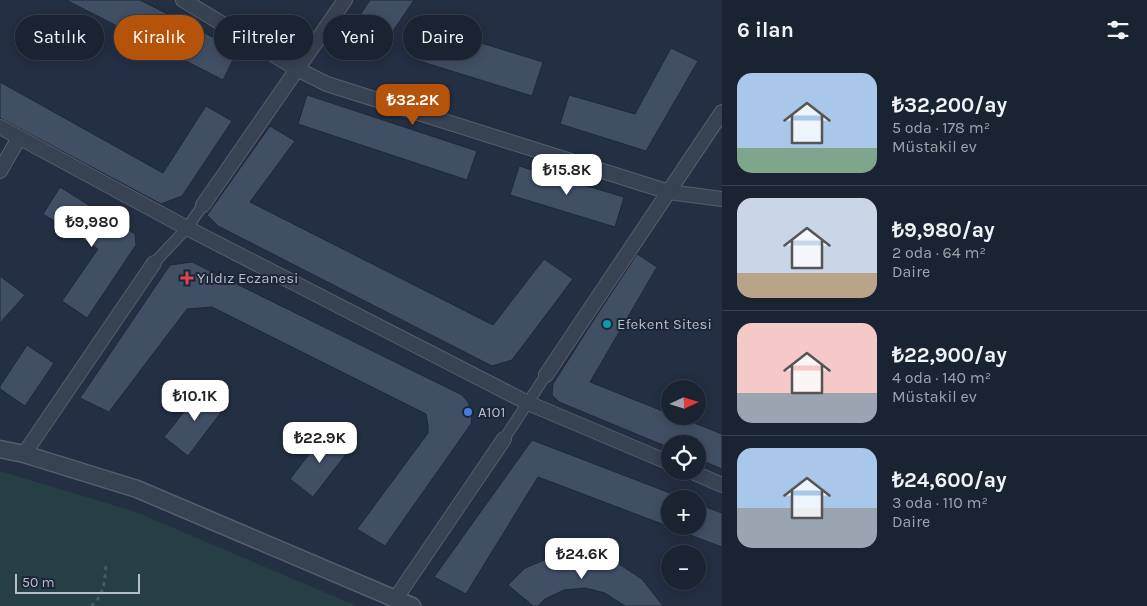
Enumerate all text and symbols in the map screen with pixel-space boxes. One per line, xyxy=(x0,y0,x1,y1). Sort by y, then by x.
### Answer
chip: Satılık xyxy=(15,15,104,60)
chip: Kiralık xyxy=(114,15,204,60)
chip: Filtreler xyxy=(214,15,313,60)
chip: Yeni xyxy=(323,15,393,60)
chip: Daire xyxy=(403,15,482,60)
icon: filters xyxy=(1104,16,1132,44)
text: 6 ilan xyxy=(737,18,794,42)
pin: ₺32.2K xyxy=(372,84,454,126)
text: ₺32.2K xyxy=(387,90,439,109)
icon: home xyxy=(777,93,837,153)
text: ₺32,200/ay xyxy=(892,93,1007,117)
text: 5 oda · 178 m² xyxy=(892,118,990,137)
text: Müstakil ev xyxy=(892,137,977,156)
pin: ₺15.8K xyxy=(526,154,608,196)
text: ₺15.8K xyxy=(543,160,591,179)
pin: ₺9,980 xyxy=(51,206,133,248)
text: ₺9,980 xyxy=(65,212,119,231)
icon: home xyxy=(777,218,837,278)
text: ₺9,980/ay xyxy=(892,218,995,242)
text: 2 oda · 64 m² xyxy=(892,243,986,262)
text: Daire xyxy=(892,262,930,281)
place label: Yıldız Eczanesi xyxy=(197,269,299,287)
marker: Yıldız Eczanesi xyxy=(181,272,193,284)
place label: Efekent Sitesi xyxy=(617,315,712,333)
marker: Efekent Sitesi xyxy=(601,318,613,330)
icon: home xyxy=(777,343,837,403)
text: ₺22,900/ay xyxy=(892,343,1007,367)
text: 4 oda · 140 m² xyxy=(892,368,991,387)
pin: ₺10.1K xyxy=(154,380,236,422)
north arrow xyxy=(661,380,706,425)
map controls xyxy=(661,380,706,590)
text: ₺10.1K xyxy=(173,386,217,405)
text: Müstakil ev xyxy=(892,387,977,406)
place label: A101 xyxy=(478,403,505,421)
marker: A101 xyxy=(462,406,474,418)
pin: ₺22.9K xyxy=(279,422,361,464)
text: ₺22.9K xyxy=(294,428,346,447)
button: locate xyxy=(661,435,706,480)
icon: home xyxy=(777,468,837,528)
text: ₺24,600/ay xyxy=(892,468,1007,492)
button: + xyxy=(661,490,706,535)
text: 3 oda · 110 m² xyxy=(892,493,988,512)
text: Daire xyxy=(892,512,930,531)
pin: ₺24.6K xyxy=(541,538,623,580)
text: ₺24.6K xyxy=(556,544,608,563)
button: − xyxy=(661,545,706,590)
scale bar xyxy=(15,571,140,594)
text: 50 m xyxy=(22,574,55,591)

